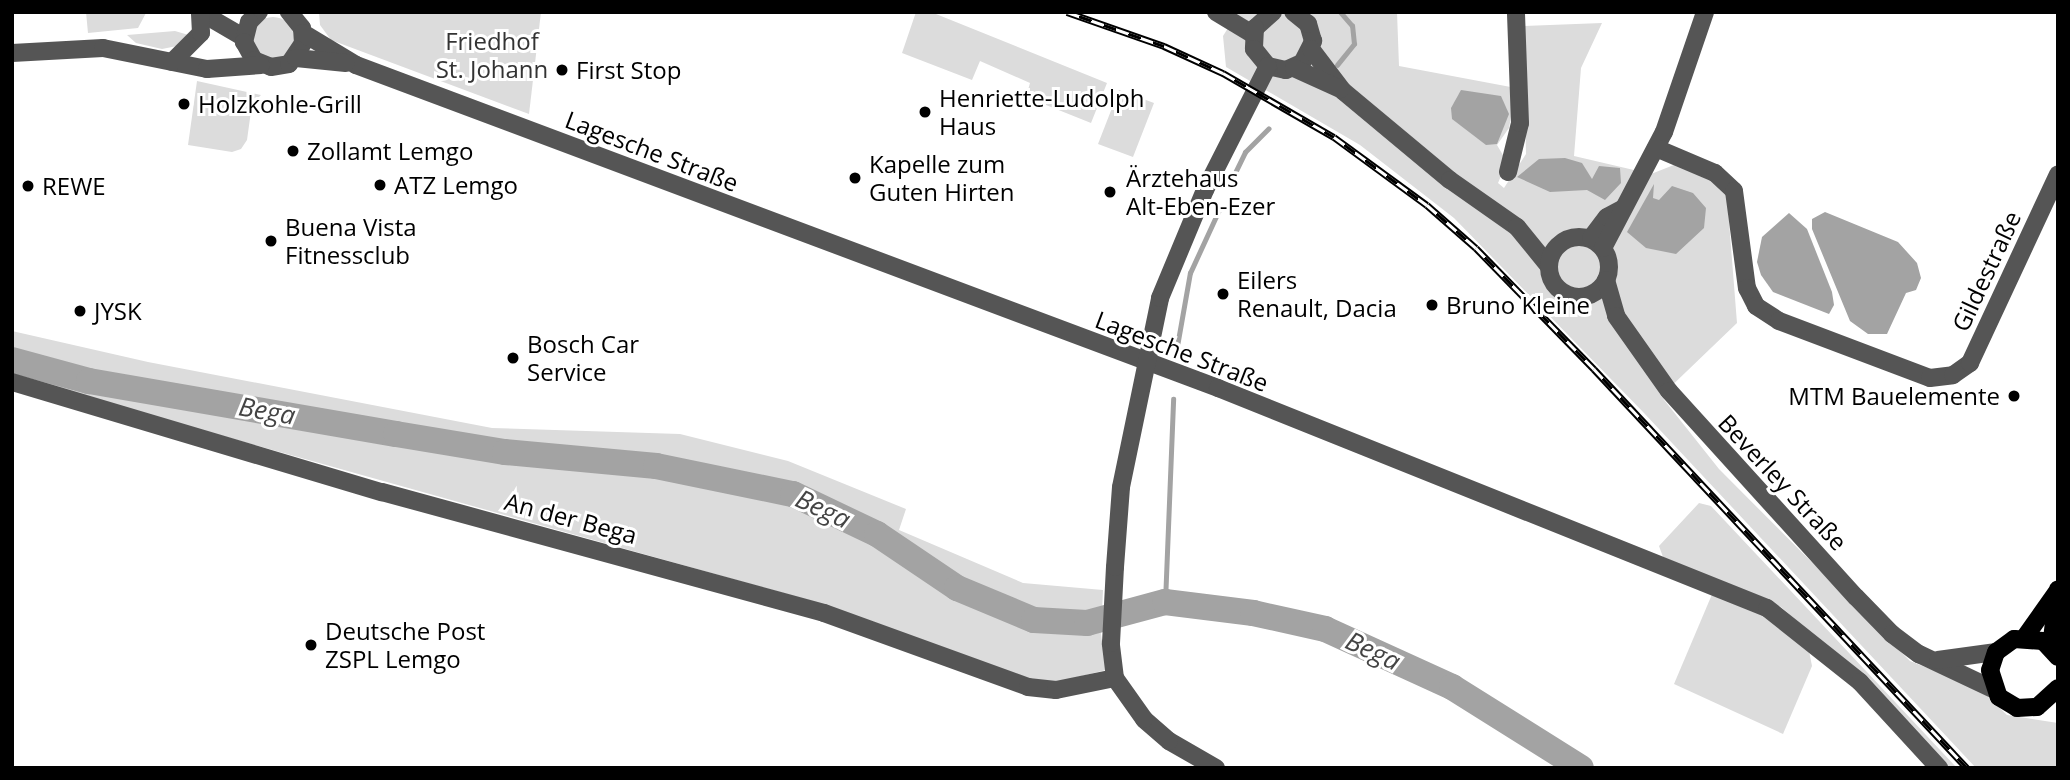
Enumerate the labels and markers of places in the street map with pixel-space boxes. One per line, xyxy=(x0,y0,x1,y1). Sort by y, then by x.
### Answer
place label: First Stop xyxy=(576,56,681,84)
marker: First Stop xyxy=(554,62,570,78)
place label: Henriette-Ludolph Haus xyxy=(939,84,1144,140)
place label: Holzkohle-Grill xyxy=(198,90,362,118)
marker: Holzkohle-Grill xyxy=(176,96,192,112)
marker: Henriette-Ludolph Haus xyxy=(917,104,933,120)
place label: Zollamt Lemgo xyxy=(307,137,473,165)
marker: Zollamt Lemgo xyxy=(285,143,301,159)
place label: Kapelle zum Guten Hirten xyxy=(869,150,1014,206)
place label: Ärztehaus Alt-Eben-Ezer xyxy=(1126,164,1275,220)
marker: Kapelle zum Guten Hirten xyxy=(847,170,863,186)
place label: ATZ Lemgo xyxy=(394,171,518,199)
place label: REWE xyxy=(42,172,106,200)
marker: ATZ Lemgo xyxy=(372,177,388,193)
marker: REWE xyxy=(20,178,36,194)
marker: Ärztehaus Alt-Eben-Ezer xyxy=(1100,182,1120,202)
place label: Buena Vista Fitnessclub xyxy=(285,213,417,269)
marker: Buena Vista Fitnessclub xyxy=(263,233,279,249)
place label: Eilers Renault, Dacia xyxy=(1237,266,1397,322)
marker: Eilers Renault, Dacia xyxy=(1215,286,1231,302)
place label: Bruno Kleine xyxy=(1446,291,1590,319)
place label: JYSK xyxy=(94,297,142,325)
marker: Bruno Kleine xyxy=(1424,297,1440,313)
marker: JYSK xyxy=(72,303,88,319)
place label: Bosch Car Service xyxy=(527,330,639,386)
marker: Bosch Car Service xyxy=(505,350,521,366)
place label: MTM Bauelemente xyxy=(1788,382,2000,410)
marker: MTM Bauelemente xyxy=(2006,388,2022,404)
place label: Deutsche Post ZSPL Lemgo xyxy=(325,617,485,673)
marker: Deutsche Post ZSPL Lemgo xyxy=(303,637,319,653)

